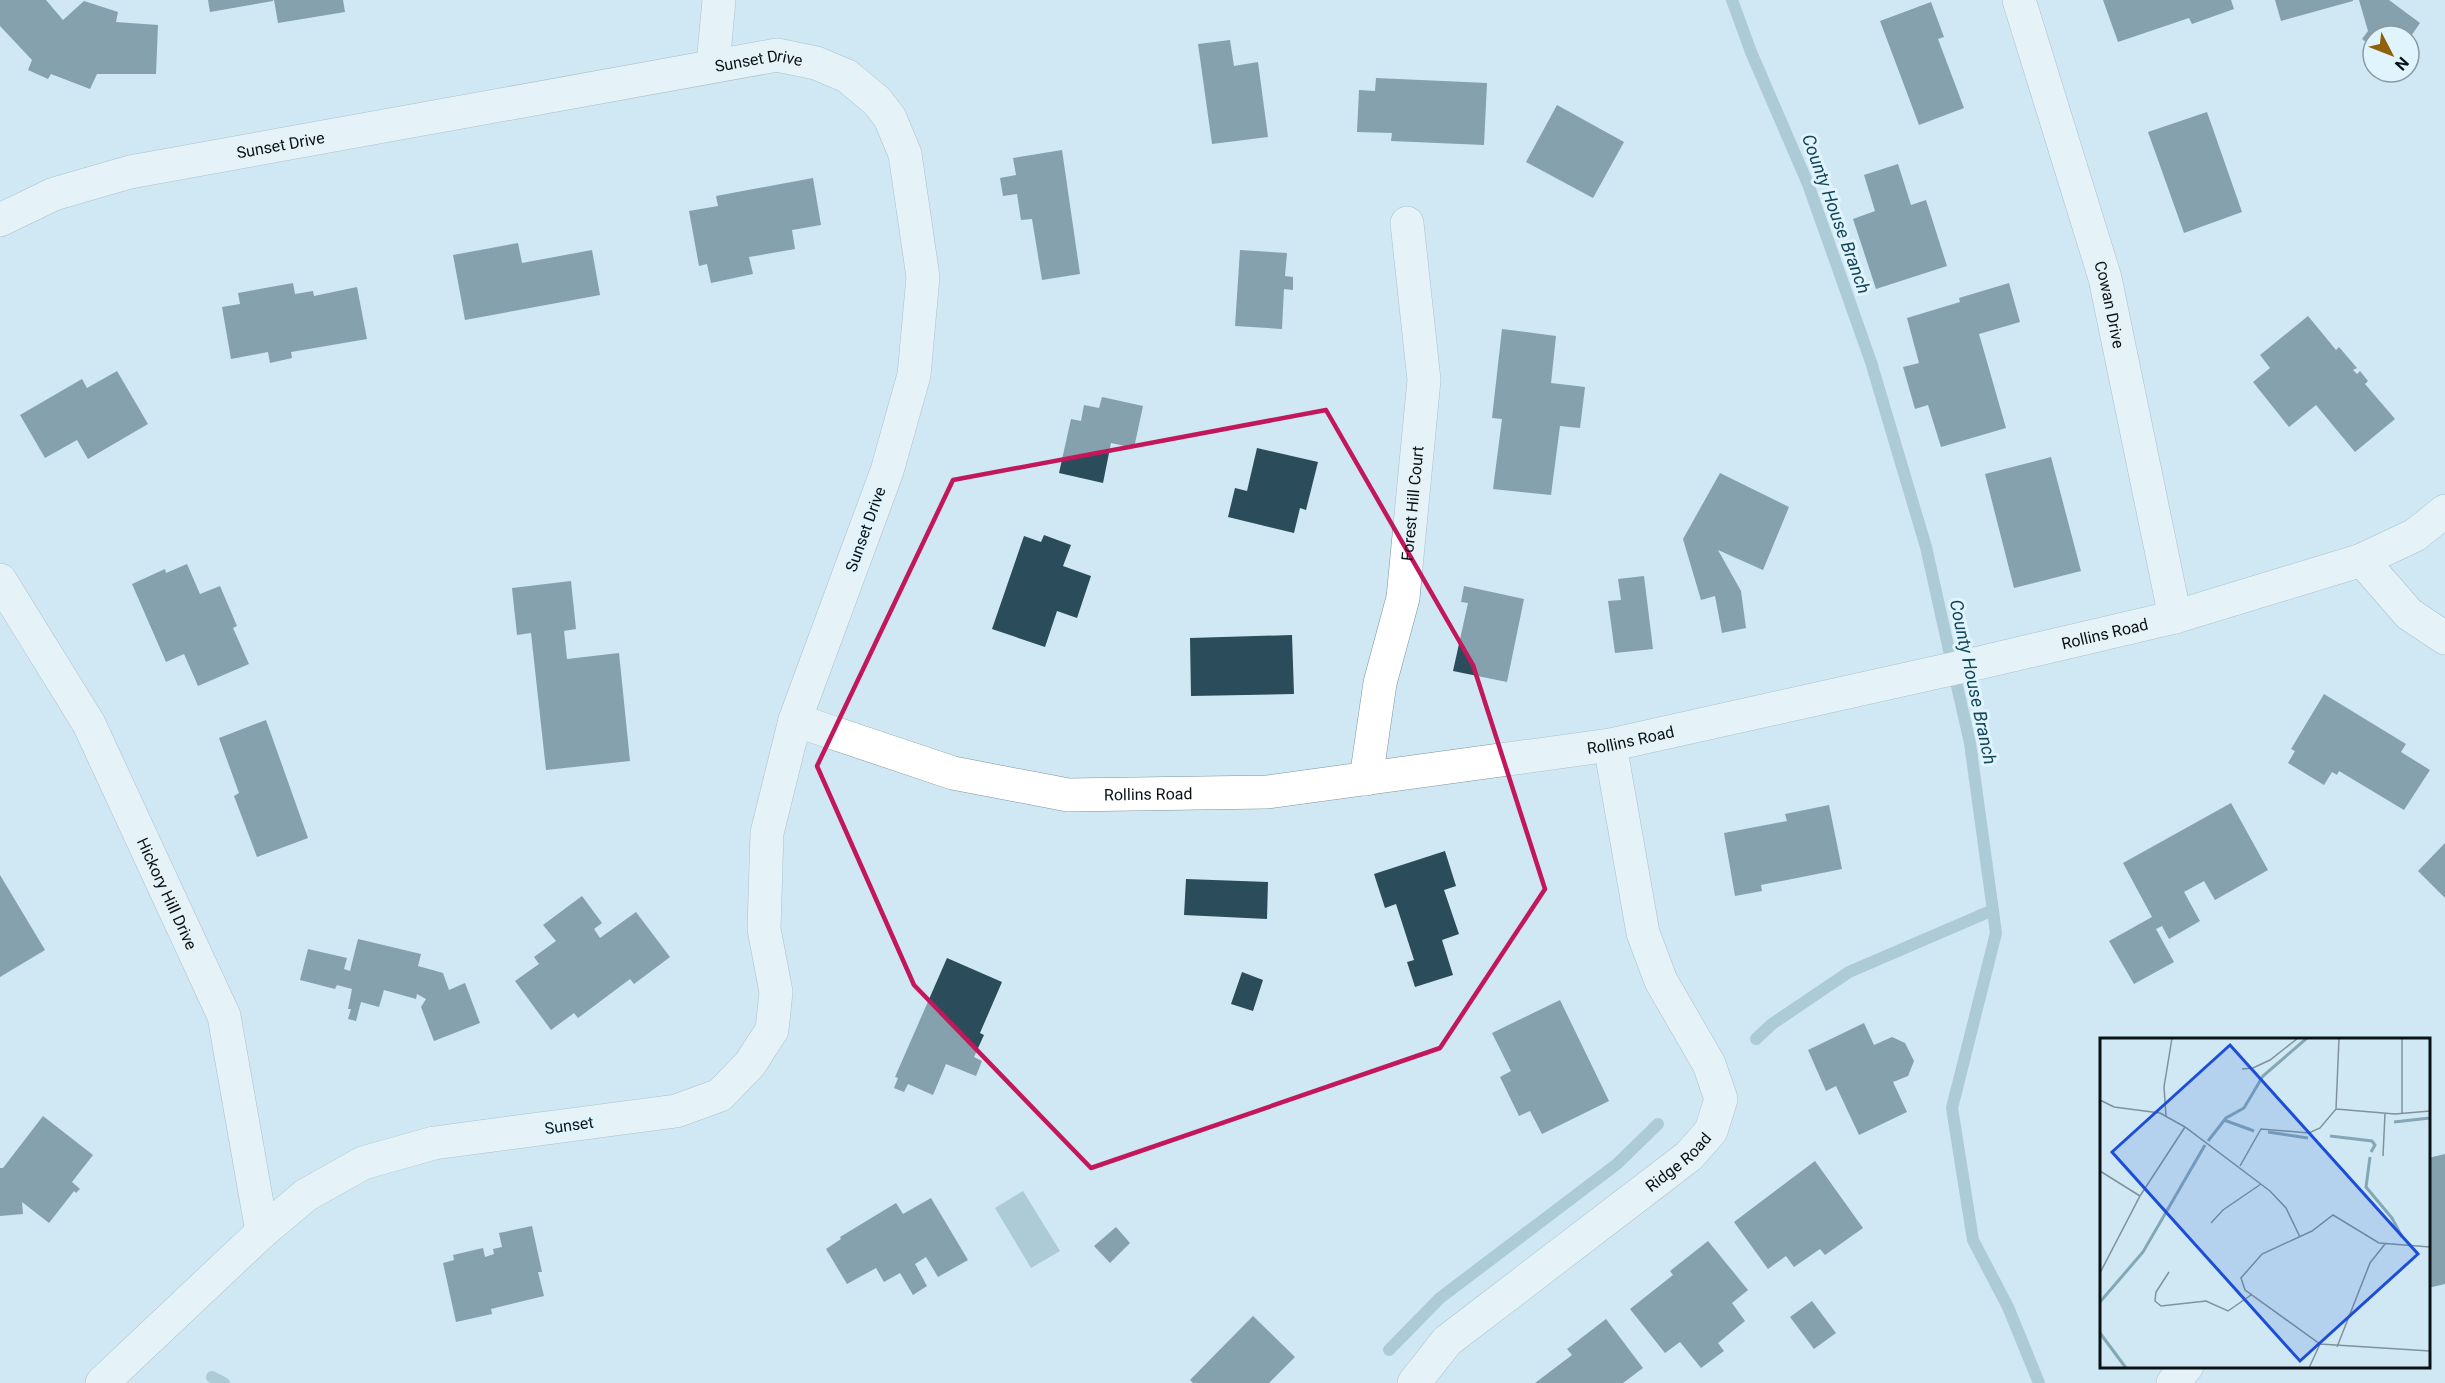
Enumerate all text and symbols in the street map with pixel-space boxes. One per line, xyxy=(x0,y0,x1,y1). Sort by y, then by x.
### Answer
north arrow xyxy=(2361,24,2421,84)
street label: Sunset Drive xyxy=(713,46,804,76)
text: N xyxy=(2391,53,2413,74)
street label: Sunset Drive xyxy=(235,128,326,163)
water label: County House Branch xyxy=(1798,131,1875,296)
street label: Cowan Drive xyxy=(2090,259,2128,350)
street label: Forest Hill Court xyxy=(1398,445,1428,562)
street label: Sunset Drive xyxy=(841,484,890,574)
water label: County House Branch xyxy=(1946,598,2001,766)
street label: Rollins Road xyxy=(2060,615,2150,653)
street label: Rollins Road xyxy=(1586,722,1676,758)
street label: Rollins Road xyxy=(1104,784,1193,804)
street label: Hickory Hill Drive xyxy=(133,835,201,953)
inset map xyxy=(2100,1038,2430,1368)
street label: Sunset xyxy=(543,1113,595,1138)
street label: Ridge Road xyxy=(1642,1129,1715,1196)

